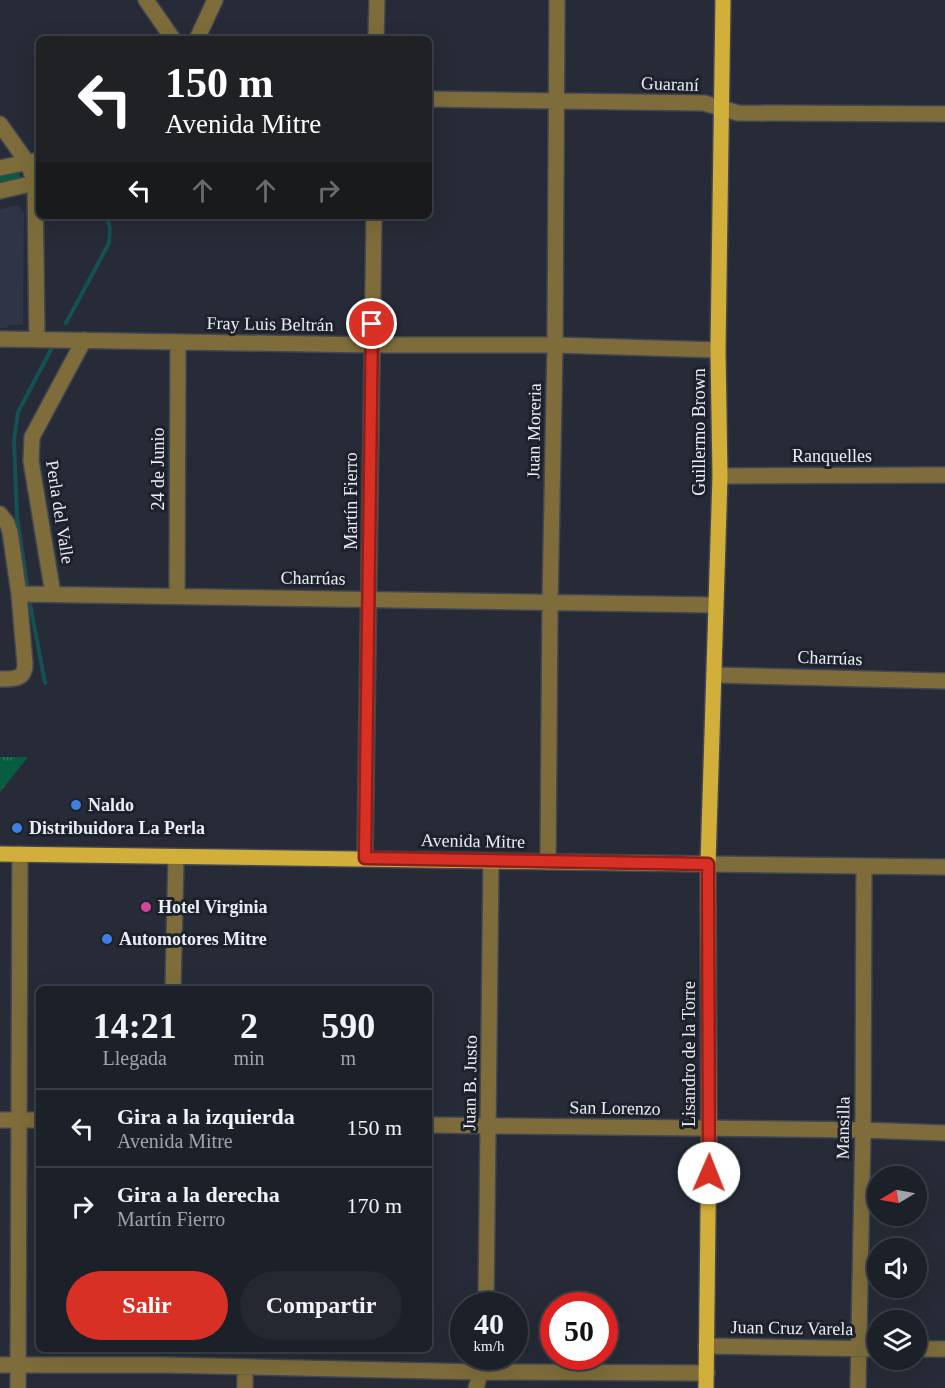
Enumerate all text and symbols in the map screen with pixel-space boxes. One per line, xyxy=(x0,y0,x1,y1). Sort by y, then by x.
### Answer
icon: left xyxy=(66,60,144,138)
text: 150 m xyxy=(165,60,274,106)
street label: Guaraní xyxy=(641,73,699,95)
text: Avenida Mitre xyxy=(165,109,321,139)
icon: left xyxy=(123,174,156,207)
icon: ahead xyxy=(186,174,219,207)
icon: ahead xyxy=(249,174,282,207)
icon: right xyxy=(312,174,345,207)
pin xyxy=(346,298,397,349)
icon: arrive xyxy=(355,307,388,340)
street label: Fray Luis Beltrán xyxy=(206,313,334,335)
street label: Guillermo Brown xyxy=(689,368,709,496)
street label: Juan Moreria xyxy=(523,383,545,479)
street label: 24 de Junio xyxy=(148,428,168,511)
street label: Ranquelles xyxy=(792,446,872,466)
street label: Martín Fierro xyxy=(341,452,361,550)
street label: Perla del Valle xyxy=(42,459,78,565)
street label: Charrúas xyxy=(280,567,346,589)
street label: Charrúas xyxy=(797,647,863,669)
place label: Naldo xyxy=(88,795,134,815)
marker: Naldo xyxy=(69,798,83,812)
place label: Distribuidora La Perla xyxy=(29,818,205,838)
marker: Distribuidora La Perla xyxy=(10,821,24,835)
street label: Avenida Mitre xyxy=(421,830,525,852)
place label: Hotel Virginia xyxy=(158,897,268,917)
marker: Hotel Virginia xyxy=(139,900,153,914)
place label: Automotores Mitre xyxy=(119,929,267,949)
marker: Automotores Mitre xyxy=(100,932,114,946)
street label: Lisandro de la Torre xyxy=(679,981,699,1127)
text: 14:21 xyxy=(93,1006,177,1046)
text: 2 xyxy=(240,1006,258,1046)
text: 590 xyxy=(321,1006,375,1046)
street label: Juan B. Justo xyxy=(459,1035,481,1131)
text: Llegada xyxy=(103,1047,167,1069)
text: min xyxy=(233,1047,265,1069)
text: m xyxy=(341,1047,356,1069)
street label: Mansilla xyxy=(832,1096,854,1160)
street label: San Lorenzo xyxy=(569,1097,661,1119)
text: Gira a la izquierda xyxy=(117,1104,295,1129)
icon: left xyxy=(66,1112,99,1145)
text: 150 m xyxy=(346,1115,402,1140)
text: Avenida Mitre xyxy=(117,1130,233,1152)
position arrow xyxy=(677,1141,741,1205)
north arrow xyxy=(867,1166,927,1226)
map controls xyxy=(867,1166,927,1370)
text: Gira a la derecha xyxy=(117,1182,280,1207)
icon: right xyxy=(66,1190,99,1223)
text: 170 m xyxy=(346,1193,402,1218)
text: Martín Fierro xyxy=(117,1208,225,1230)
button: sound xyxy=(867,1238,927,1298)
button: Salir xyxy=(66,1271,228,1340)
button: Compartir xyxy=(240,1271,402,1340)
speed limit sign: 50 xyxy=(540,1292,618,1370)
text: 40 xyxy=(474,1307,504,1340)
button: layers xyxy=(867,1310,927,1370)
street label: Juan Cruz Varela xyxy=(731,1317,853,1339)
text: km/h xyxy=(474,1338,504,1354)

